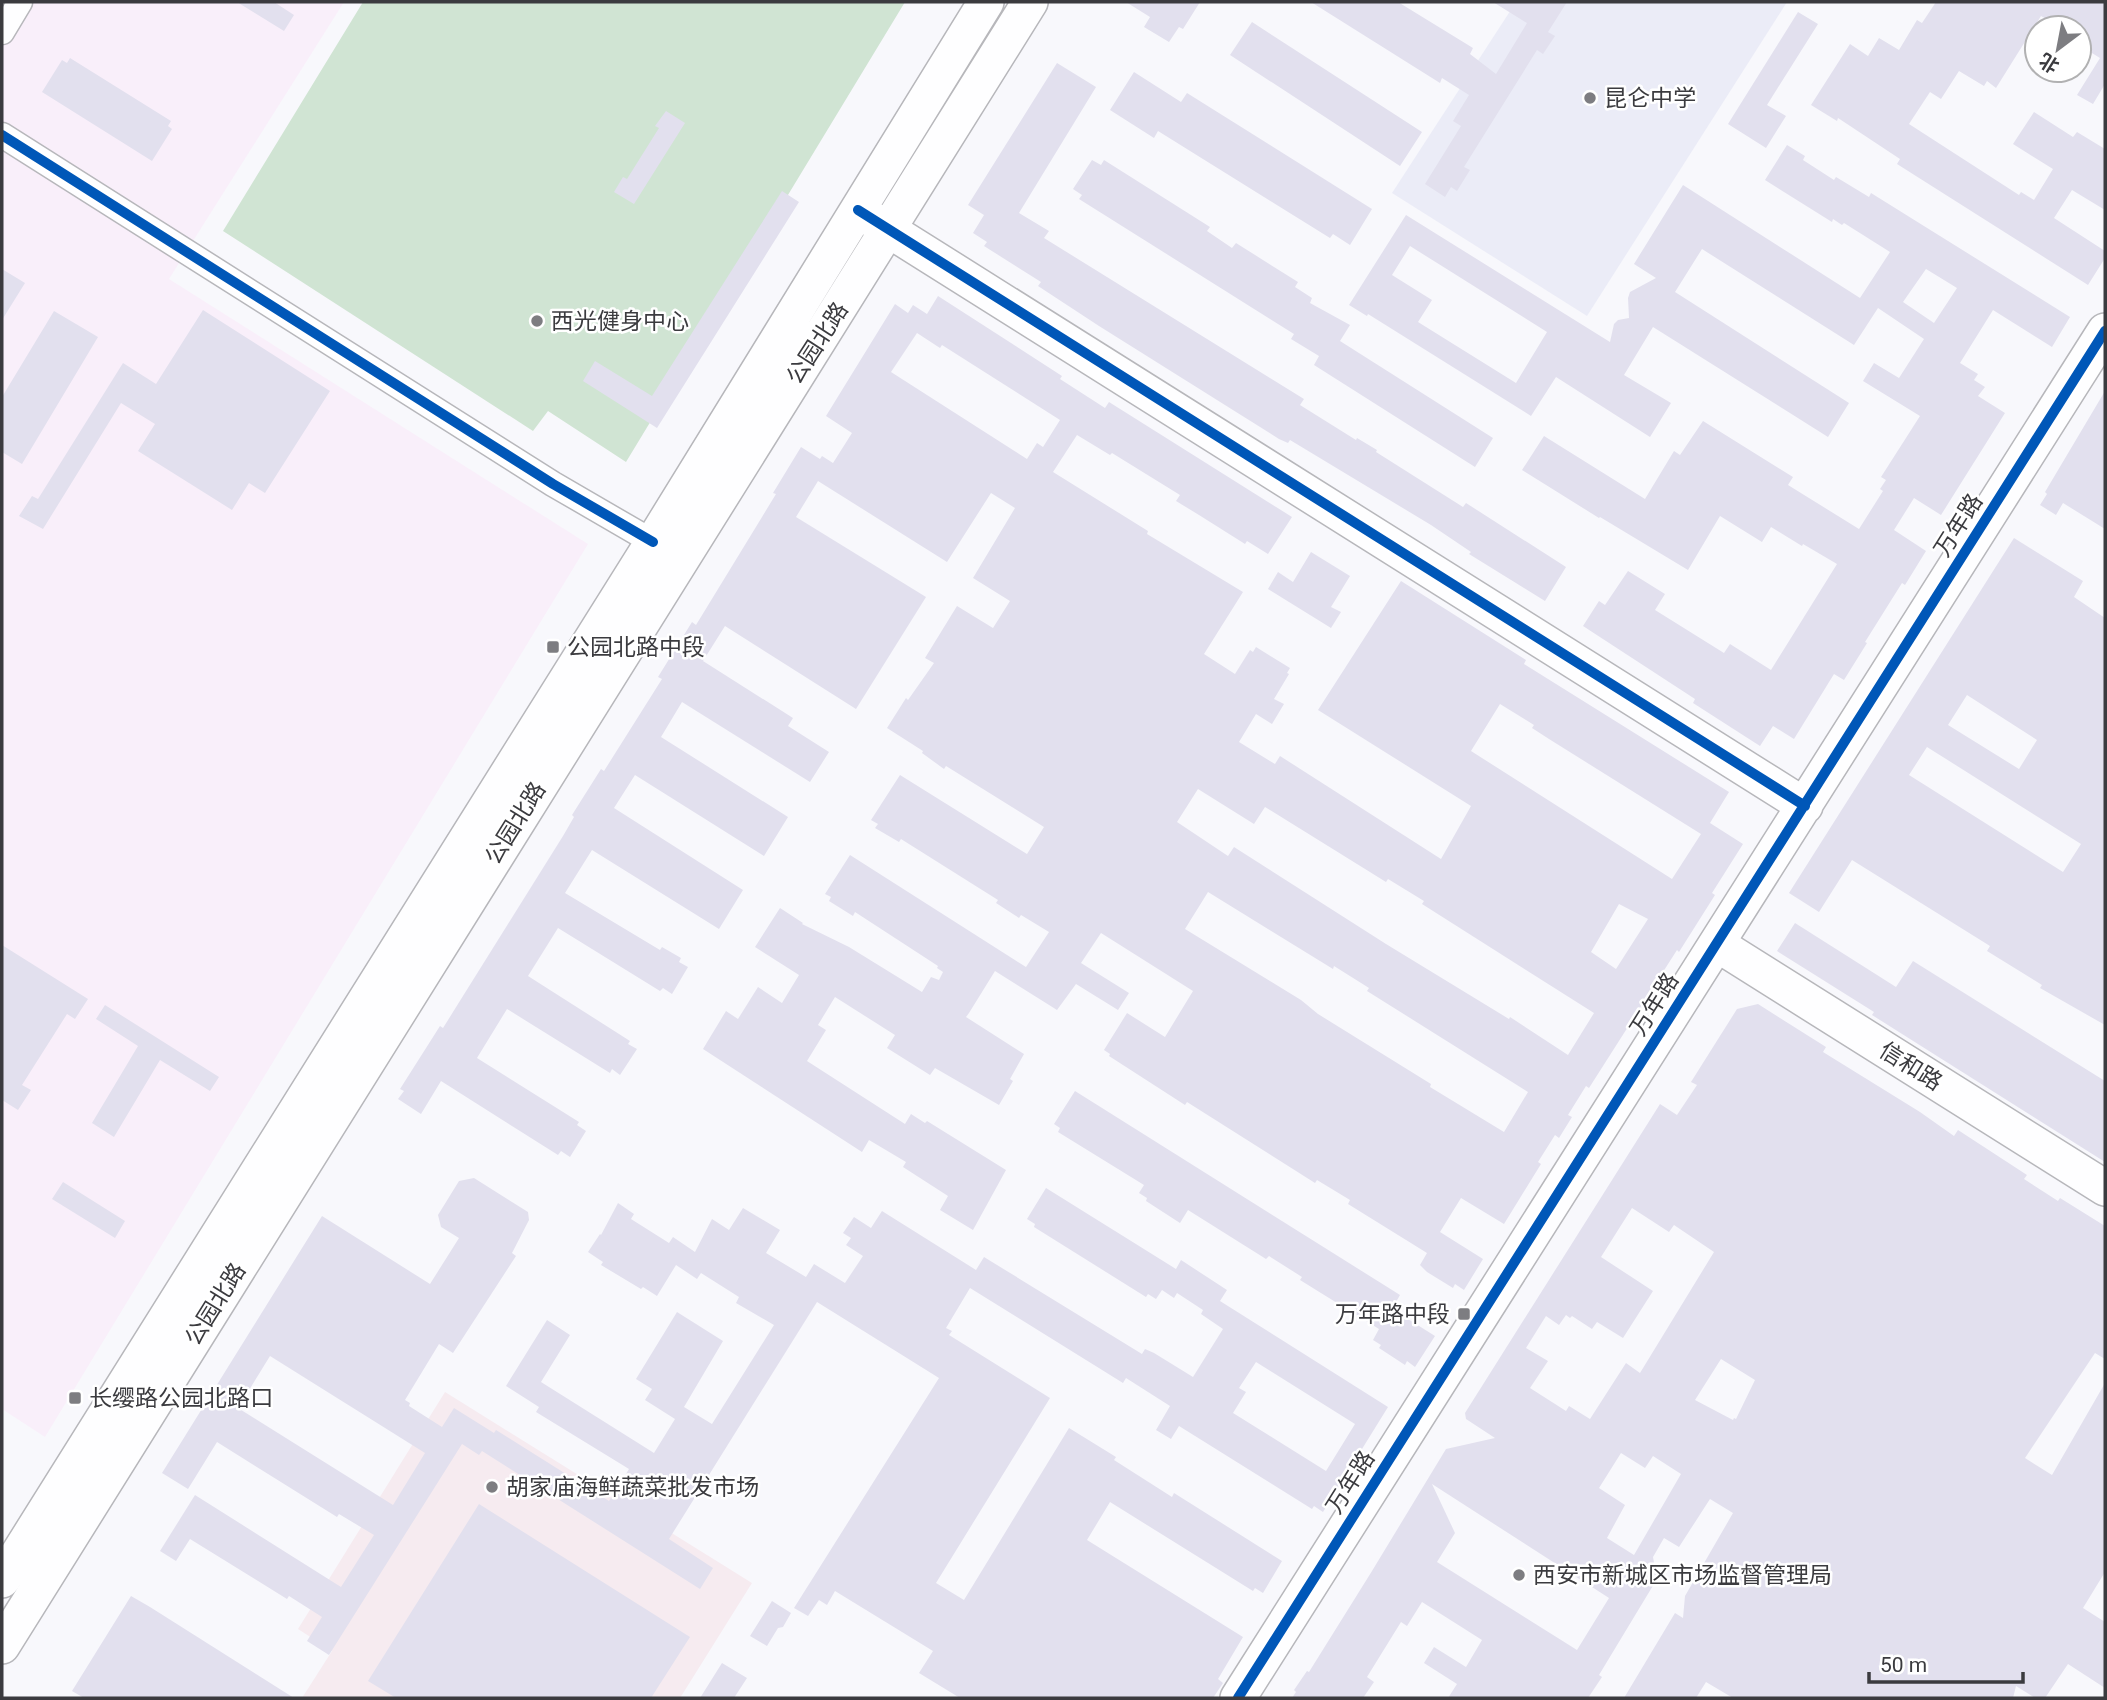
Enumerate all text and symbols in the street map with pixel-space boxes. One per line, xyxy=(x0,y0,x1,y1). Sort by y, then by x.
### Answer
north arrow xyxy=(2023,14,2093,84)
text: 北 xyxy=(2035,48,2063,78)
place label: 昆仑中学 xyxy=(1604,85,1696,112)
marker: 昆仑中学 xyxy=(1582,90,1598,106)
street label: 公园北路 xyxy=(781,297,854,389)
place label: 西光健身中心 xyxy=(551,308,689,335)
marker: 西光健身中心 xyxy=(529,313,545,329)
street label: 万年路 xyxy=(1929,489,1988,562)
place label: 公园北路中段 xyxy=(567,634,705,661)
marker: 公园北路中段 xyxy=(545,639,561,655)
street label: 公园北路 xyxy=(480,777,551,869)
street label: 万年路 xyxy=(1625,968,1684,1041)
street label: 信和路 xyxy=(1874,1037,1947,1096)
street label: 公园北路 xyxy=(180,1258,251,1350)
place label: 万年路中段 xyxy=(1335,1301,1450,1328)
marker: 万年路中段 xyxy=(1456,1306,1472,1322)
place label: 长缨路公园北路口 xyxy=(89,1385,273,1412)
marker: 长缨路公园北路口 xyxy=(67,1390,83,1406)
street label: 万年路 xyxy=(1321,1446,1380,1519)
place label: 胡家庙海鲜蔬菜批发市场 xyxy=(506,1474,759,1501)
marker: 胡家庙海鲜蔬菜批发市场 xyxy=(484,1479,500,1495)
place label: 西安市新城区市场监督管理局 xyxy=(1533,1562,1832,1589)
marker: 西安市新城区市场监督管理局 xyxy=(1511,1567,1527,1583)
scale bar xyxy=(1869,1640,2023,1684)
text: 50 m xyxy=(1880,1653,1927,1677)

